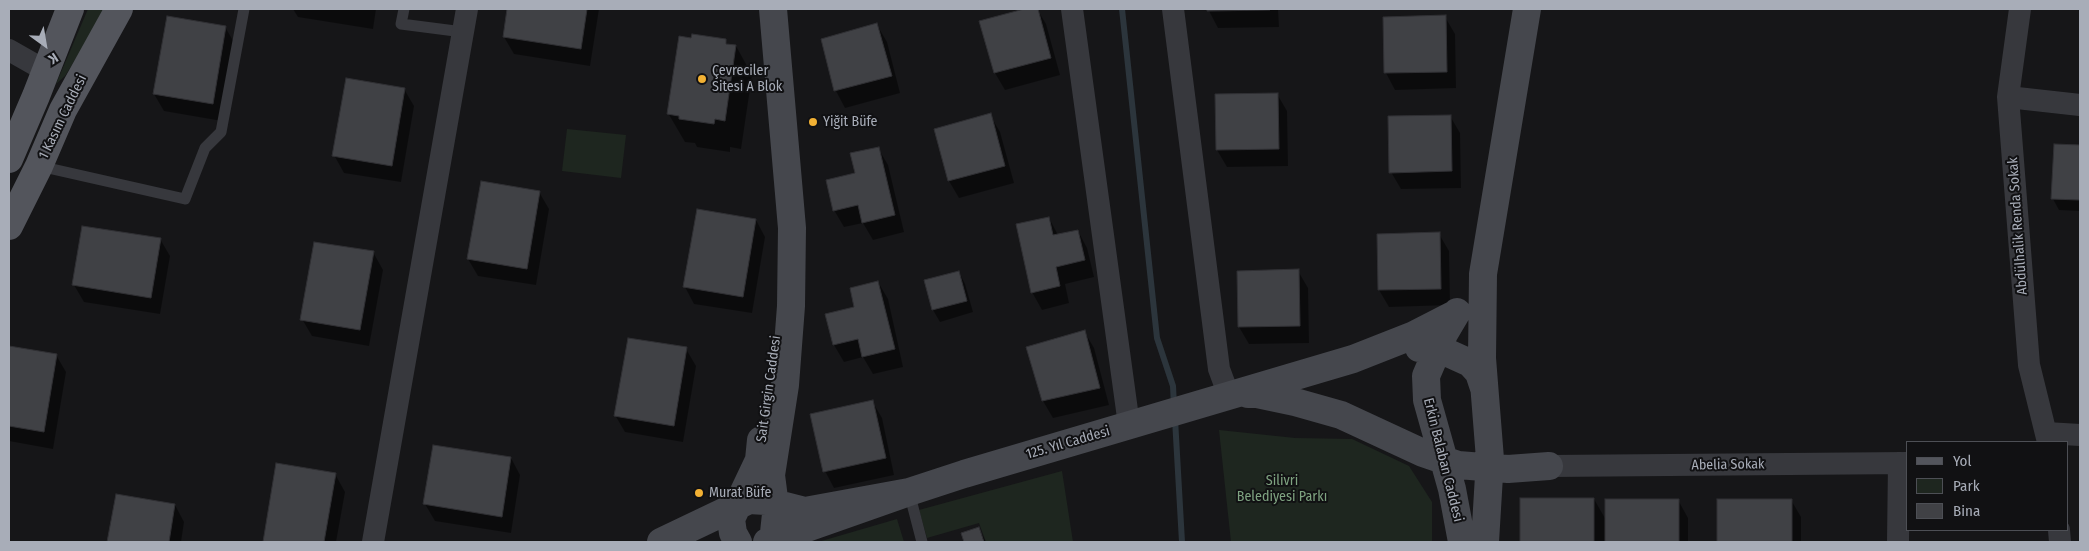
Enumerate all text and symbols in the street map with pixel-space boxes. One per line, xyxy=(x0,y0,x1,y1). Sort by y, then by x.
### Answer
north arrow xyxy=(20,20,70,70)
text: K xyxy=(45,49,61,68)
place label: Çevreciler Sitesi A Blok xyxy=(712,63,782,95)
street label: 1 Kasım Caddesi xyxy=(35,72,91,162)
marker: Çevreciler Sitesi A Blok xyxy=(696,73,708,85)
place label: Yiğit Büfe xyxy=(823,114,878,130)
marker: Yiğit Büfe xyxy=(807,116,819,128)
street label: Abdülhalik Renda Sokak xyxy=(2005,157,2031,295)
street label: Sait Girgin Caddesi xyxy=(753,335,785,443)
street label: Erkin Balaban Caddesi xyxy=(1419,396,1467,524)
street label: 125. Yıl Caddesi xyxy=(1024,423,1112,463)
legend xyxy=(1906,441,2069,531)
text: Yol xyxy=(1953,452,1971,470)
street label: Abelia Sokak xyxy=(1691,456,1765,474)
park label: Silivri Belediyesi Parkı xyxy=(1237,473,1327,506)
text: Park xyxy=(1953,477,1980,495)
place label: Murat Büfe xyxy=(709,485,771,501)
marker: Murat Büfe xyxy=(693,487,705,499)
text: Bina xyxy=(1953,502,1980,520)

